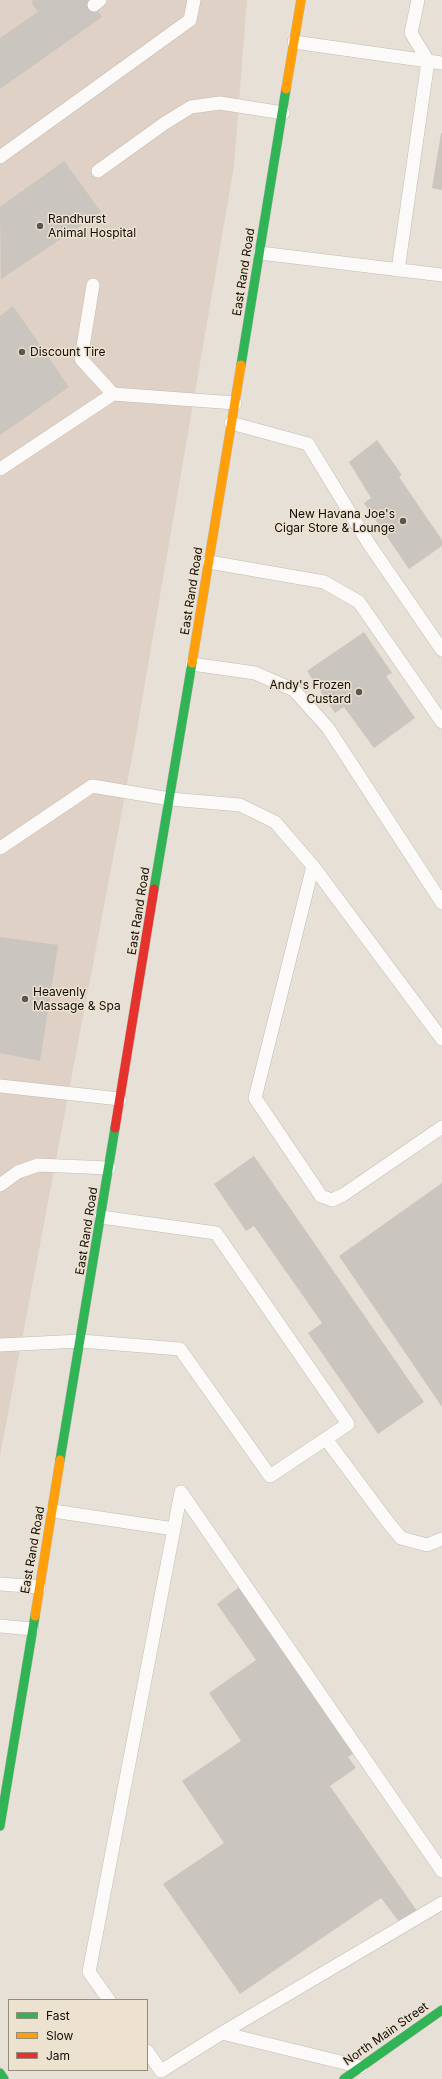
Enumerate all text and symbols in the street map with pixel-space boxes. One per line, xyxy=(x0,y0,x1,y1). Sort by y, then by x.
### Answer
place label: Randhurst Animal Hospital xyxy=(48,212,136,240)
marker: Randhurst Animal Hospital xyxy=(35,221,45,231)
street label: East Rand Road xyxy=(230,227,258,317)
place label: Discount Tire xyxy=(30,345,105,359)
marker: Discount Tire xyxy=(17,347,27,357)
place label: New Havana Joe's Cigar Store & Lounge xyxy=(274,507,395,535)
marker: New Havana Joe's Cigar Store & Lounge xyxy=(398,516,408,526)
street label: East Rand Road xyxy=(178,546,206,636)
place label: Andy's Frozen Custard xyxy=(270,678,351,706)
marker: Andy's Frozen Custard xyxy=(354,687,364,697)
street label: East Rand Road xyxy=(125,866,153,956)
place label: Heavenly Massage & Spa xyxy=(33,985,121,1013)
marker: Heavenly Massage & Spa xyxy=(20,994,30,1004)
street label: East Rand Road xyxy=(73,1186,101,1276)
street label: East Rand Road xyxy=(18,1505,48,1595)
legend xyxy=(8,1999,148,2071)
street label: North Main Street xyxy=(341,1999,431,2069)
text: Fast xyxy=(46,2008,70,2023)
text: Slow xyxy=(46,2028,73,2043)
text: Jam xyxy=(46,2048,70,2063)

